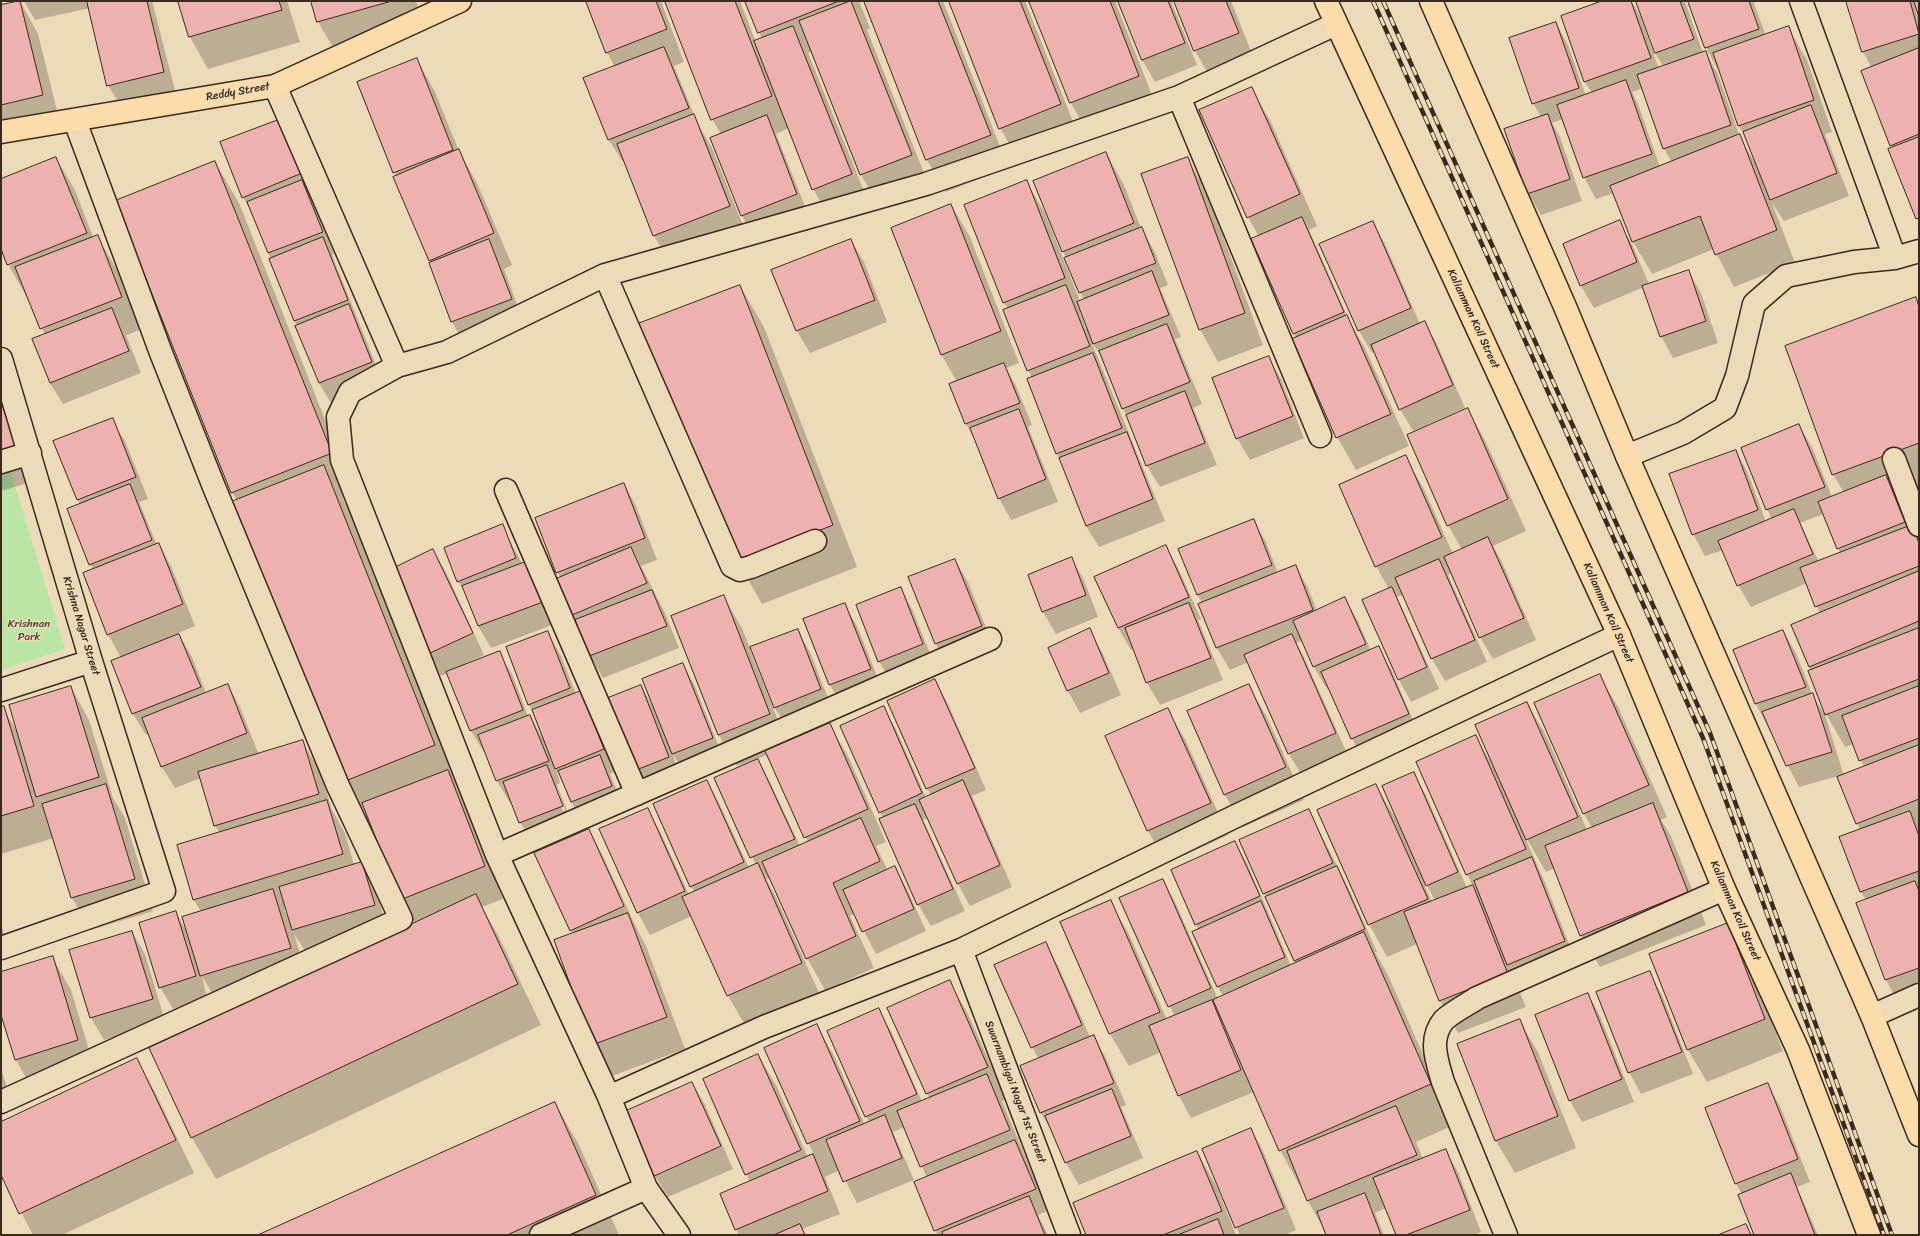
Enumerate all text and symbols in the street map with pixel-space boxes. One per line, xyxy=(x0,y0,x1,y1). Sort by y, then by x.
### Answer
street label: Reddy Street xyxy=(205,80,271,104)
street label: Kaliamman Koil Street xyxy=(1444,267,1502,371)
street label: Kaliamman Koil Street xyxy=(1580,561,1636,665)
street label: Krishna Nagar Street xyxy=(60,575,102,677)
park label: Krishnan Park xyxy=(8,617,50,643)
street label: Kaliamman Koil Street xyxy=(1707,859,1763,963)
street label: Swarnambigai Nagar 1st Street xyxy=(982,1019,1048,1165)

